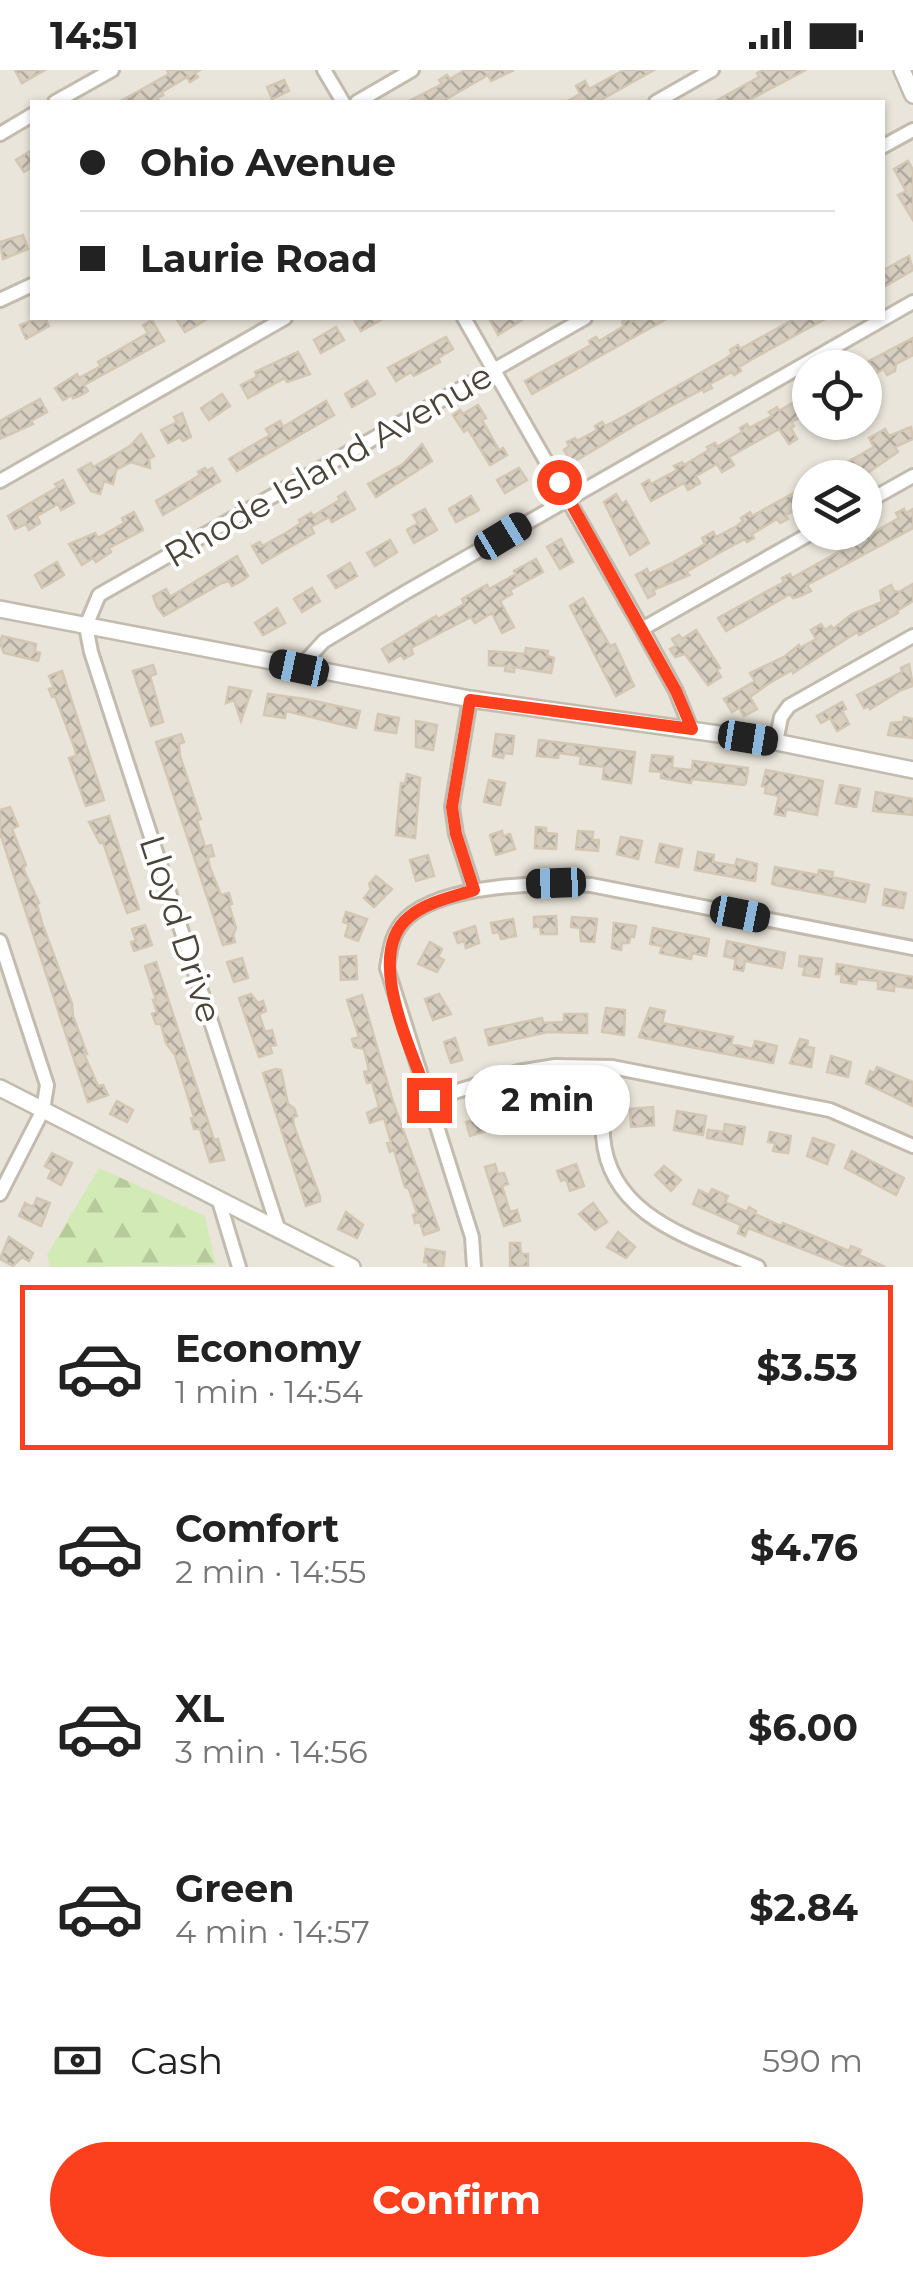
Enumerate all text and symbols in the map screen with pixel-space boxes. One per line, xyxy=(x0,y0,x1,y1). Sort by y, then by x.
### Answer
text: 14:51 xyxy=(50,12,139,59)
text: Ohio Avenue xyxy=(140,139,396,186)
text: Laurie Road xyxy=(140,235,377,282)
map controls xyxy=(792,350,882,550)
button: locate xyxy=(792,350,882,440)
street label: Rhode Island Avenue xyxy=(156,354,500,576)
route start xyxy=(537,460,582,505)
button: layers xyxy=(792,460,882,550)
car xyxy=(470,508,536,564)
car xyxy=(267,647,331,689)
car xyxy=(716,718,780,758)
street label: Lloyd Drive xyxy=(131,830,231,1028)
car xyxy=(525,867,587,899)
car xyxy=(708,894,772,934)
callout: 2 min xyxy=(464,1065,629,1135)
route end xyxy=(407,1078,452,1123)
text: 2 min xyxy=(501,1080,594,1119)
icon: car xyxy=(55,1323,145,1413)
text: Economy xyxy=(175,1325,361,1372)
text: $3.53 xyxy=(757,1344,858,1391)
text: 1 min · 14:54 xyxy=(175,1372,363,1411)
icon: car xyxy=(55,1503,145,1593)
text: Comfort xyxy=(175,1505,339,1552)
text: $4.76 xyxy=(750,1524,858,1571)
text: 2 min · 14:55 xyxy=(175,1552,366,1591)
icon: car xyxy=(55,1683,145,1773)
text: XL xyxy=(175,1685,224,1732)
text: $6.00 xyxy=(748,1704,858,1751)
text: 3 min · 14:56 xyxy=(175,1732,368,1771)
icon: car xyxy=(55,1863,145,1953)
text: Green xyxy=(175,1865,295,1912)
text: $2.84 xyxy=(749,1884,858,1931)
text: 4 min · 14:57 xyxy=(175,1912,370,1951)
icon: cash xyxy=(50,2033,105,2088)
text: Cash xyxy=(130,2037,223,2084)
text: 590 m xyxy=(762,2041,863,2080)
button: Confirm xyxy=(50,2142,863,2257)

